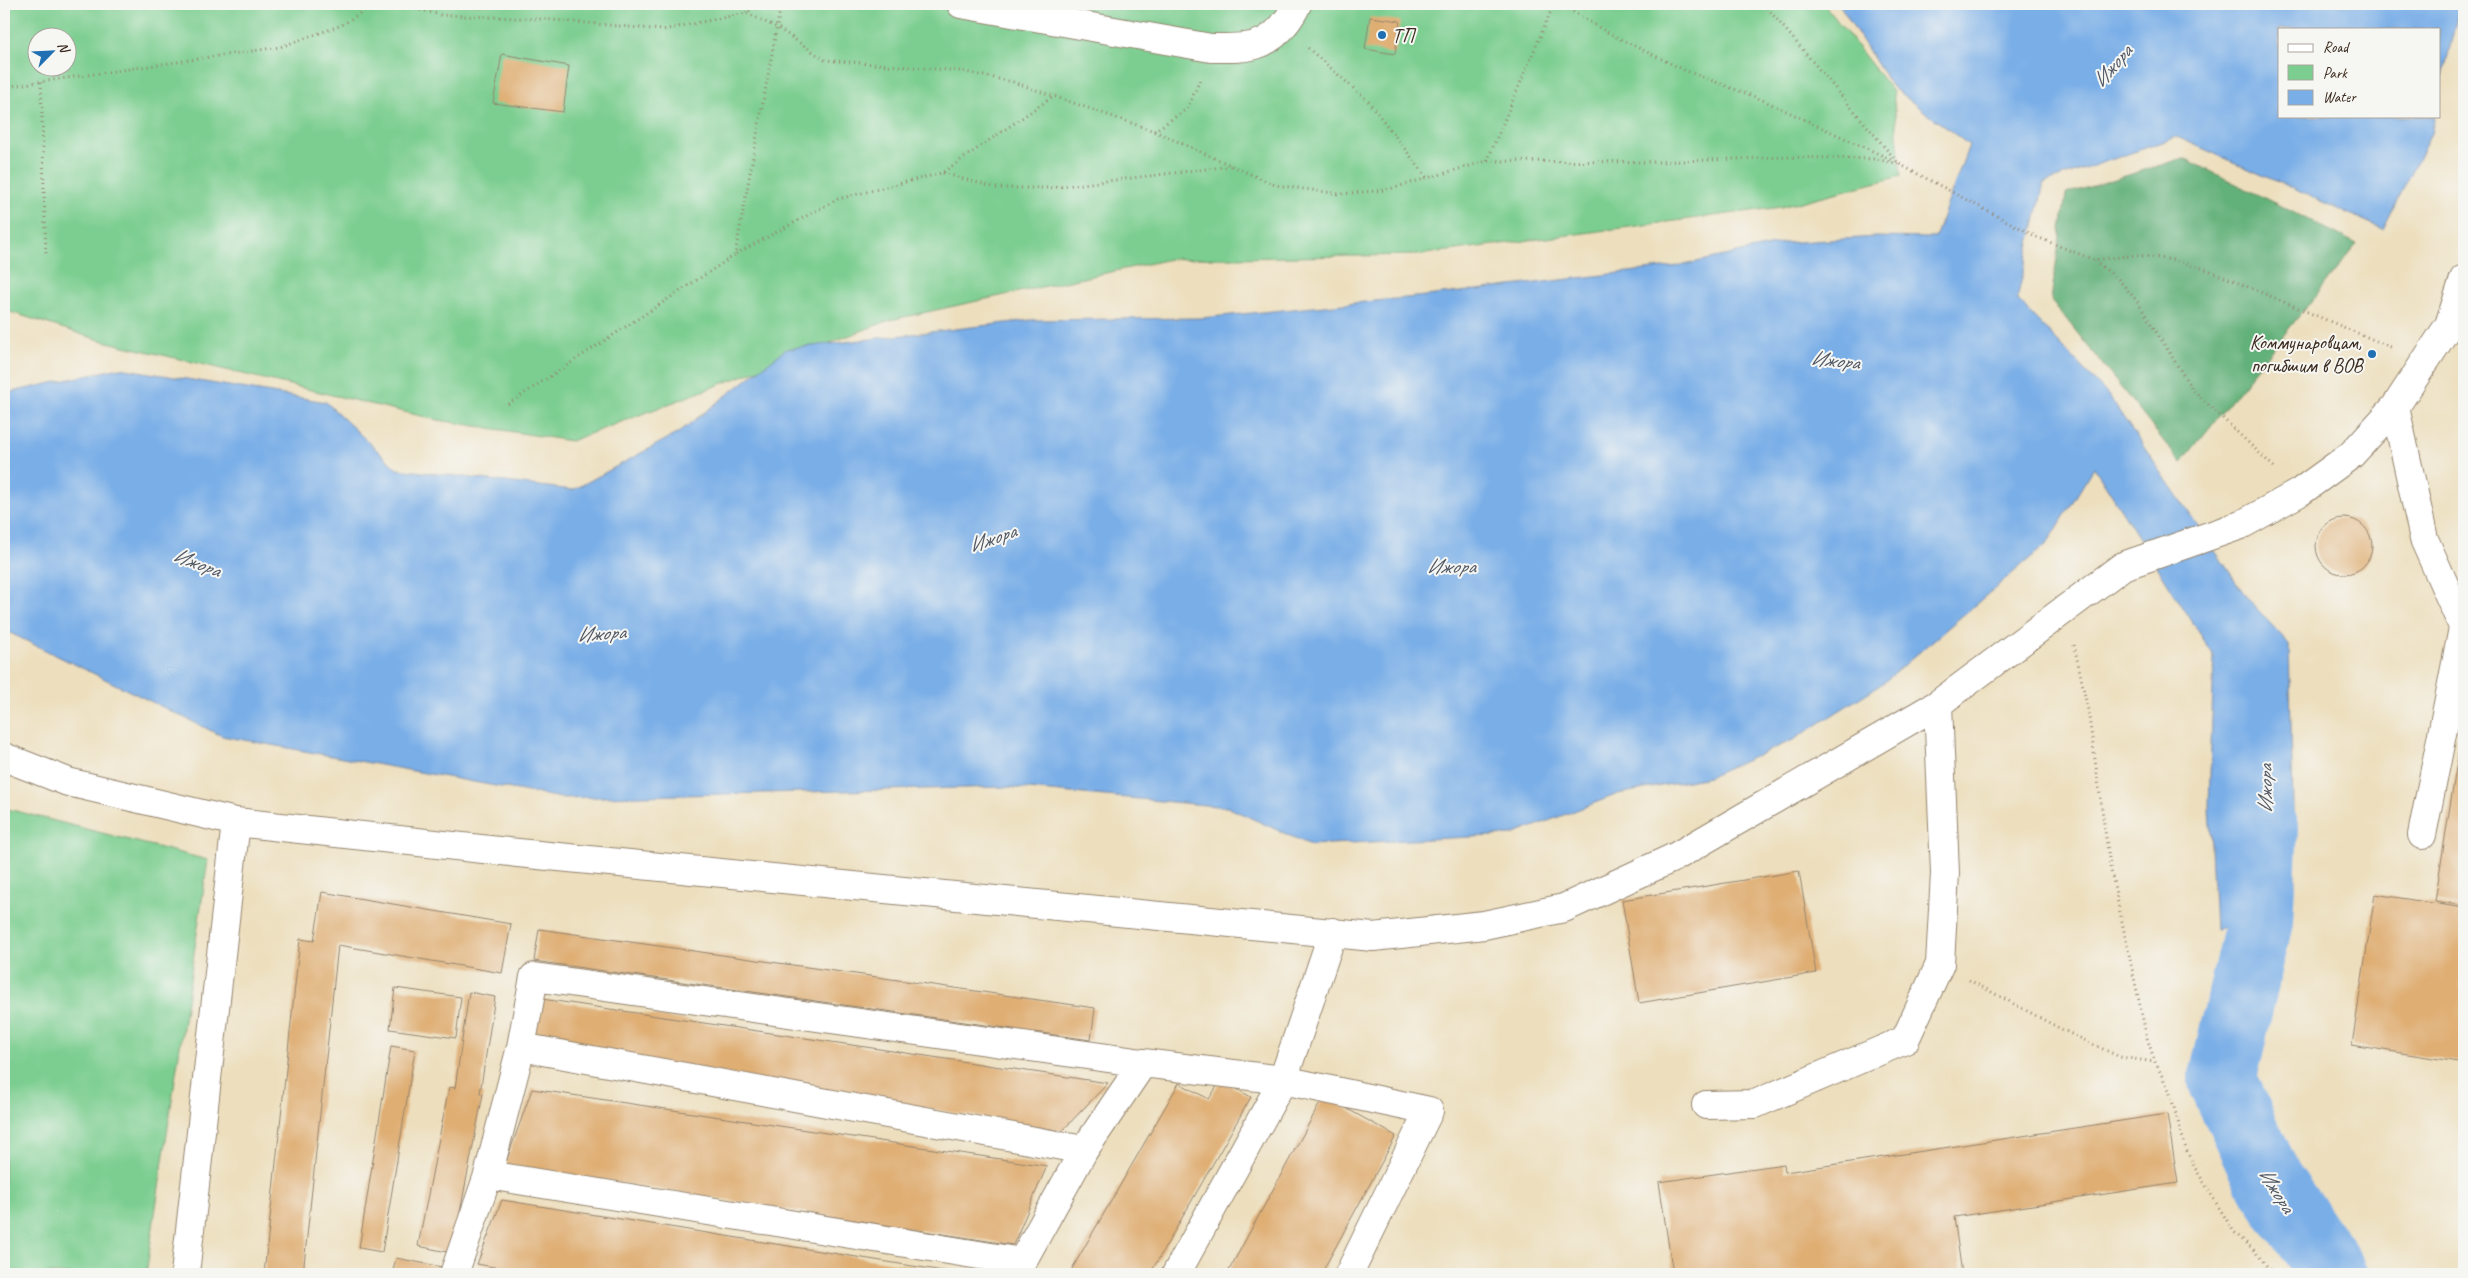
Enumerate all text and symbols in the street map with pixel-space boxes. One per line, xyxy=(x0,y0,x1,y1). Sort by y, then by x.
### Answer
place label: ТП xyxy=(1392,23,1416,48)
north arrow xyxy=(28,28,78,78)
legend xyxy=(2278,28,2440,118)
marker: ТП xyxy=(1376,29,1388,41)
water label: Ижора xyxy=(2086,37,2139,93)
text: Road xyxy=(2323,38,2350,57)
text: N xyxy=(54,39,74,56)
text: Park xyxy=(2323,64,2348,83)
text: Water xyxy=(2323,88,2357,107)
place label: Коммунаровцам, погибшим в ВОВ xyxy=(2250,330,2365,378)
water label: Ижора xyxy=(1810,345,1863,376)
marker: Коммунаровцам, погибшим в ВОВ xyxy=(2366,348,2378,360)
water label: Ижора xyxy=(965,517,1021,558)
water label: Ижора xyxy=(170,541,227,584)
water label: Ижора xyxy=(1427,553,1478,579)
water label: Ижора xyxy=(576,618,629,648)
water label: Ижора xyxy=(2252,762,2278,813)
water label: Ижора xyxy=(2253,1163,2302,1220)

